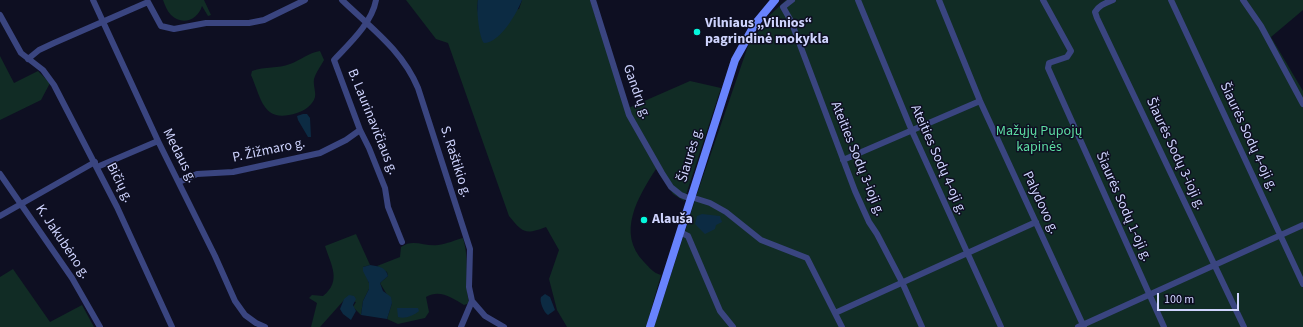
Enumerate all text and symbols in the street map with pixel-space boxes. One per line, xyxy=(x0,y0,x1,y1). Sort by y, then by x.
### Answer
place label: Vilniaus „Vilnios“ pagrindinė mokykla xyxy=(705,16,829,48)
marker: Vilniaus „Vilnios“ pagrindinė mokykla xyxy=(692,27,702,37)
street label: Gandrų g. xyxy=(618,62,654,122)
street label: B. Laurinavičiaus g. xyxy=(343,67,401,177)
street label: Šiaurės Sodų 4-oji g. xyxy=(1215,80,1281,194)
street label: Šiaurės Sodų 3-ioji g. xyxy=(1142,95,1208,213)
street label: Ateities Sodų 3-ioji g. xyxy=(826,99,888,219)
street label: Ateities Sodų 4-oji g. xyxy=(906,102,970,218)
street label: S. Raštikio g. xyxy=(436,124,474,200)
park label: Mažųjų Pupojų kapinės xyxy=(996,124,1082,156)
street label: Medaus g. xyxy=(158,126,200,186)
street label: Šiaurės g. xyxy=(675,126,707,184)
street label: P. Žižmaro g. xyxy=(231,135,307,167)
street label: Šiaurės Sodų 1-oji g. xyxy=(1091,150,1155,264)
street label: Bičių g. xyxy=(102,160,136,206)
street label: Palydovo g. xyxy=(1018,169,1062,237)
street label: K. Jakubėno g. xyxy=(31,202,93,282)
place label: Alauša xyxy=(652,212,693,228)
marker: Alauša xyxy=(639,215,649,225)
scale bar xyxy=(1159,285,1241,311)
text: 100 m xyxy=(1164,291,1194,308)

